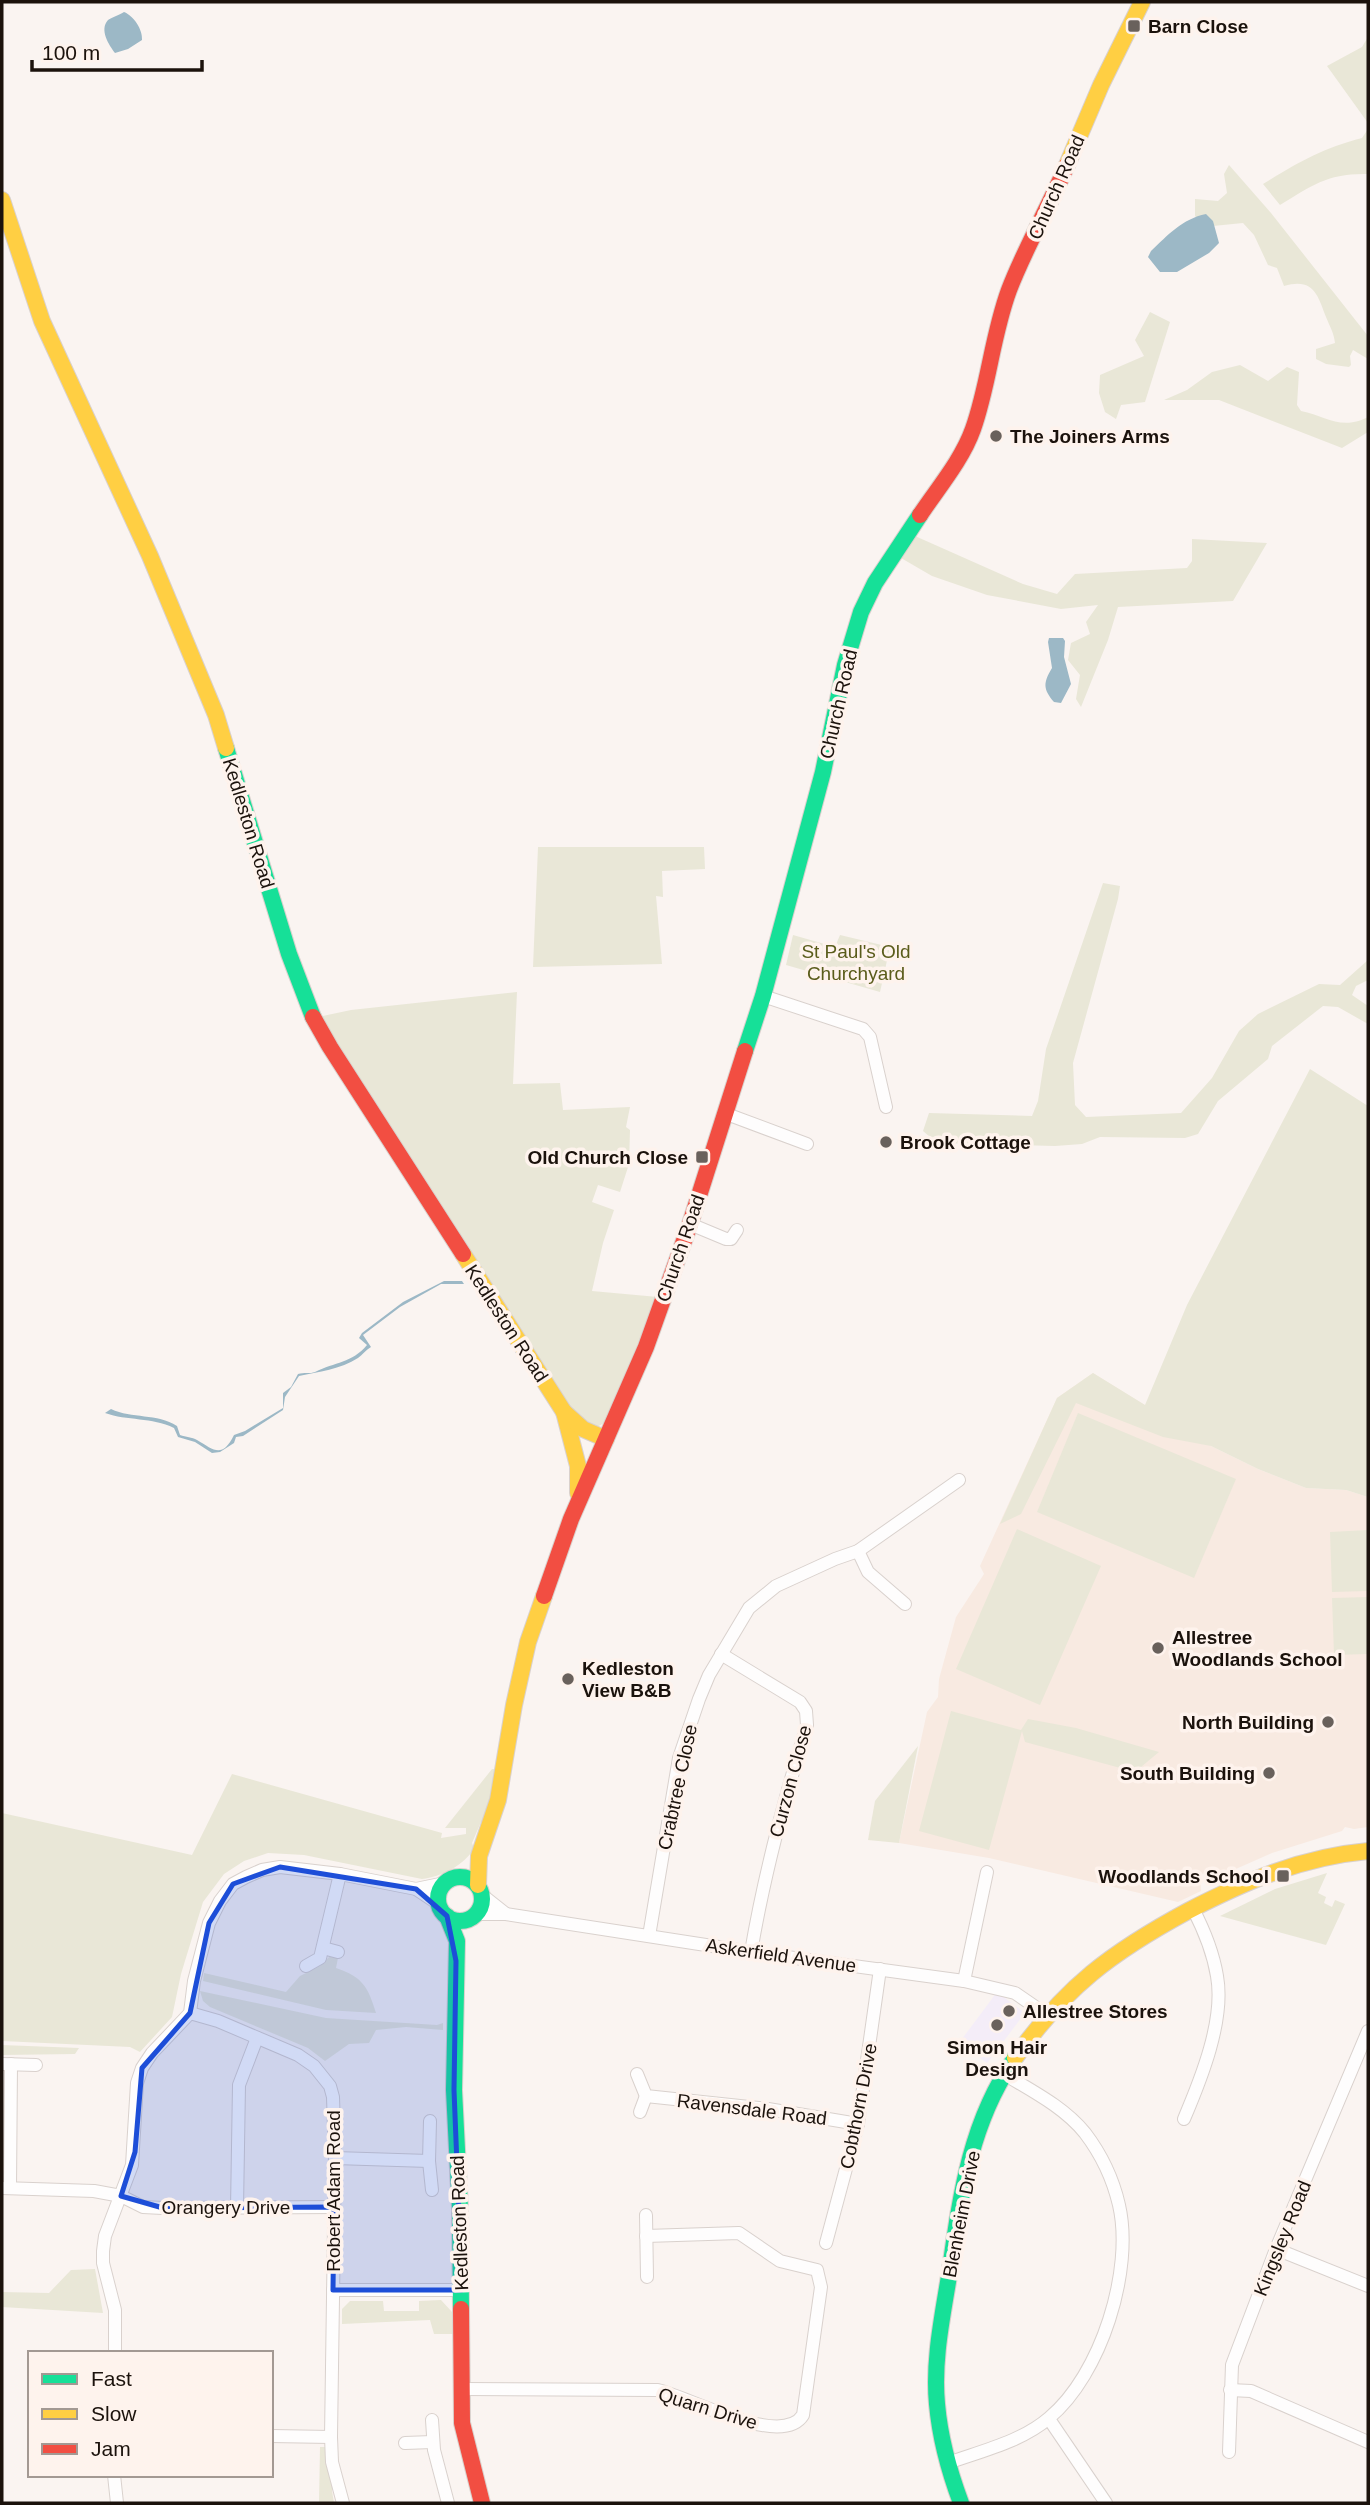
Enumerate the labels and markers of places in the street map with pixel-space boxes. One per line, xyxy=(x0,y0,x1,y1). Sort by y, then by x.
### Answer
place label: Barn Close xyxy=(1148,16,1248,37)
marker: Barn Close xyxy=(1126,18,1142,34)
place label: The Joiners Arms xyxy=(1010,426,1170,447)
marker: The Joiners Arms xyxy=(988,428,1004,444)
place label: Brook Cottage xyxy=(900,1132,1031,1153)
marker: Brook Cottage xyxy=(878,1134,894,1150)
place label: Old Church Close xyxy=(528,1147,688,1168)
marker: Old Church Close xyxy=(694,1149,710,1165)
place label: Allestree Woodlands School xyxy=(1172,1627,1343,1670)
marker: Allestree Woodlands School xyxy=(1150,1640,1166,1656)
place label: Kedleston View B&B xyxy=(582,1658,674,1701)
marker: Kedleston View B&B xyxy=(560,1671,576,1687)
place label: North Building xyxy=(1182,1712,1314,1733)
marker: North Building xyxy=(1320,1714,1336,1730)
place label: South Building xyxy=(1120,1763,1255,1784)
marker: South Building xyxy=(1261,1765,1277,1781)
place label: Woodlands School xyxy=(1098,1866,1269,1887)
marker: Woodlands School xyxy=(1275,1868,1291,1884)
place label: Allestree Stores xyxy=(1023,2001,1168,2022)
marker: Allestree Stores xyxy=(1001,2003,1017,2019)
marker: Simon Hair Design xyxy=(989,2017,1005,2033)
place label: Simon Hair Design xyxy=(947,2037,1048,2080)

